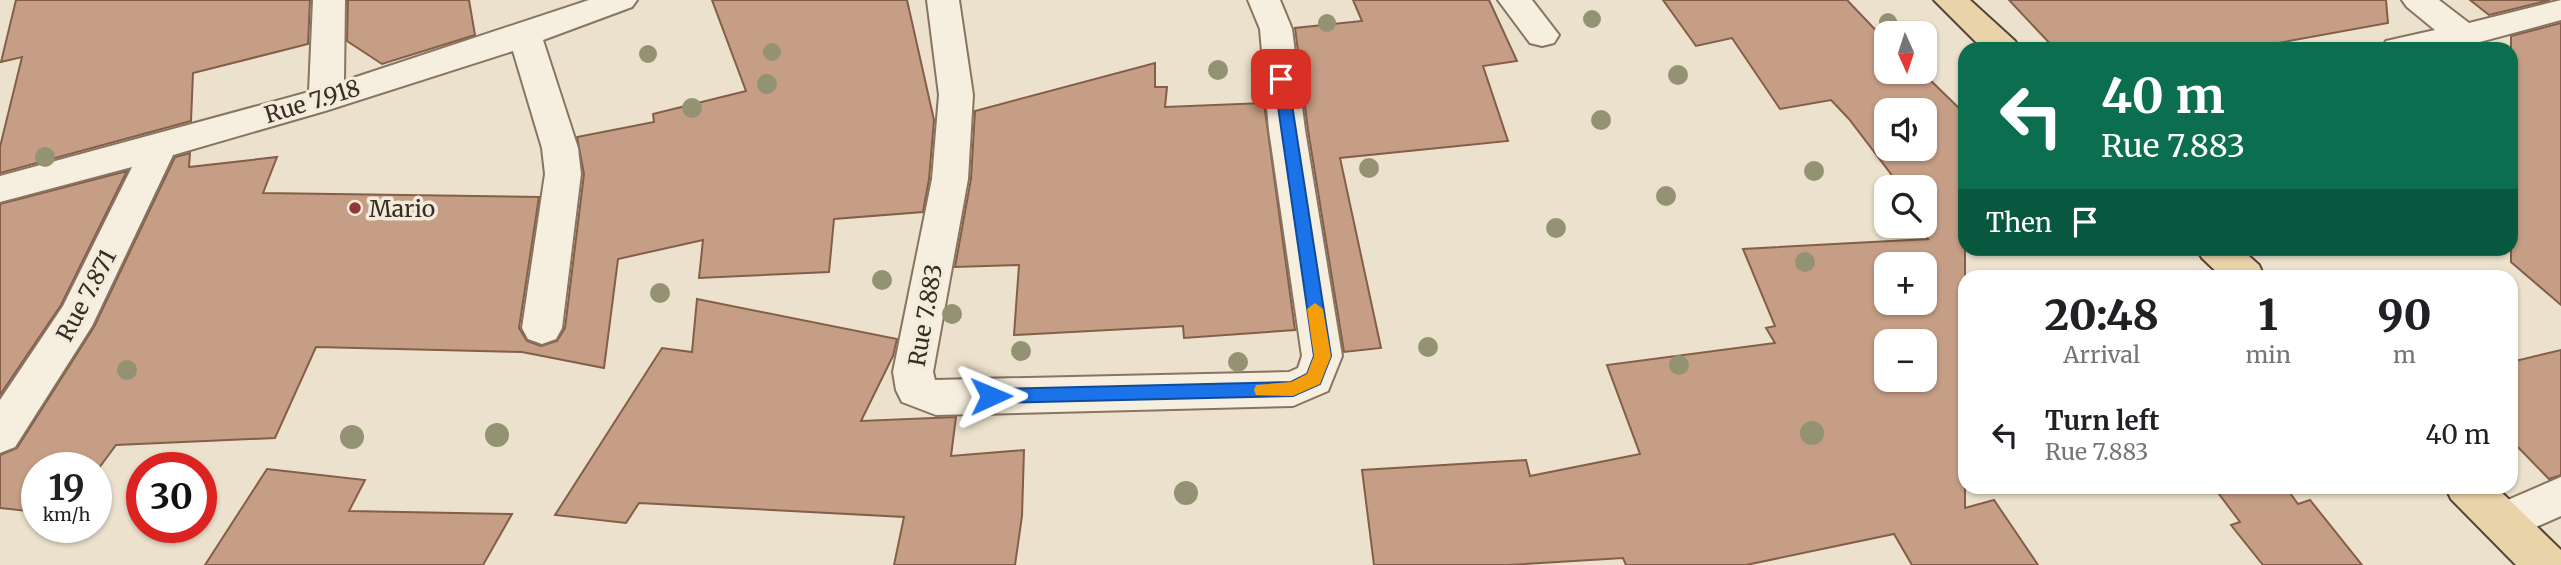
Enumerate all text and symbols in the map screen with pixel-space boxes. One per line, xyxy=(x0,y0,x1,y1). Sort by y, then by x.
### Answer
north arrow xyxy=(1874,21,1937,84)
map controls xyxy=(1874,21,1937,392)
pin xyxy=(1251,49,1311,109)
icon: arrive xyxy=(1262,60,1300,98)
text: 40 m xyxy=(2101,65,2225,126)
icon: left xyxy=(1986,70,2077,161)
street label: Rue 7.918 xyxy=(261,73,363,129)
button: sound xyxy=(1874,98,1937,161)
text: Rue 7.883 xyxy=(2101,126,2245,166)
button: search xyxy=(1874,175,1937,238)
place label: Mario xyxy=(369,194,435,223)
marker: Mario xyxy=(347,200,363,216)
icon: arrive xyxy=(2066,203,2104,241)
text: Then xyxy=(1986,206,2052,239)
street label: Rue 7.871 xyxy=(50,244,122,346)
button: + xyxy=(1874,252,1937,315)
street label: Rue 7.883 xyxy=(902,262,948,368)
text: 20:48 xyxy=(2044,289,2159,341)
text: 1 xyxy=(2258,289,2278,341)
text: 90 xyxy=(2377,289,2431,341)
button: − xyxy=(1874,329,1937,392)
text: Arrival xyxy=(2063,340,2140,369)
text: min xyxy=(2245,340,2291,369)
text: m xyxy=(2393,340,2416,369)
position arrow xyxy=(954,359,1028,433)
text: Turn left xyxy=(2045,404,2159,437)
icon: left xyxy=(1986,416,2024,454)
text: 40 m xyxy=(2426,418,2490,451)
text: Rue 7.883 xyxy=(2045,437,2148,466)
speed limit sign: 30 xyxy=(126,452,217,543)
text: 19 xyxy=(48,466,85,510)
text: km/h xyxy=(43,503,90,526)

